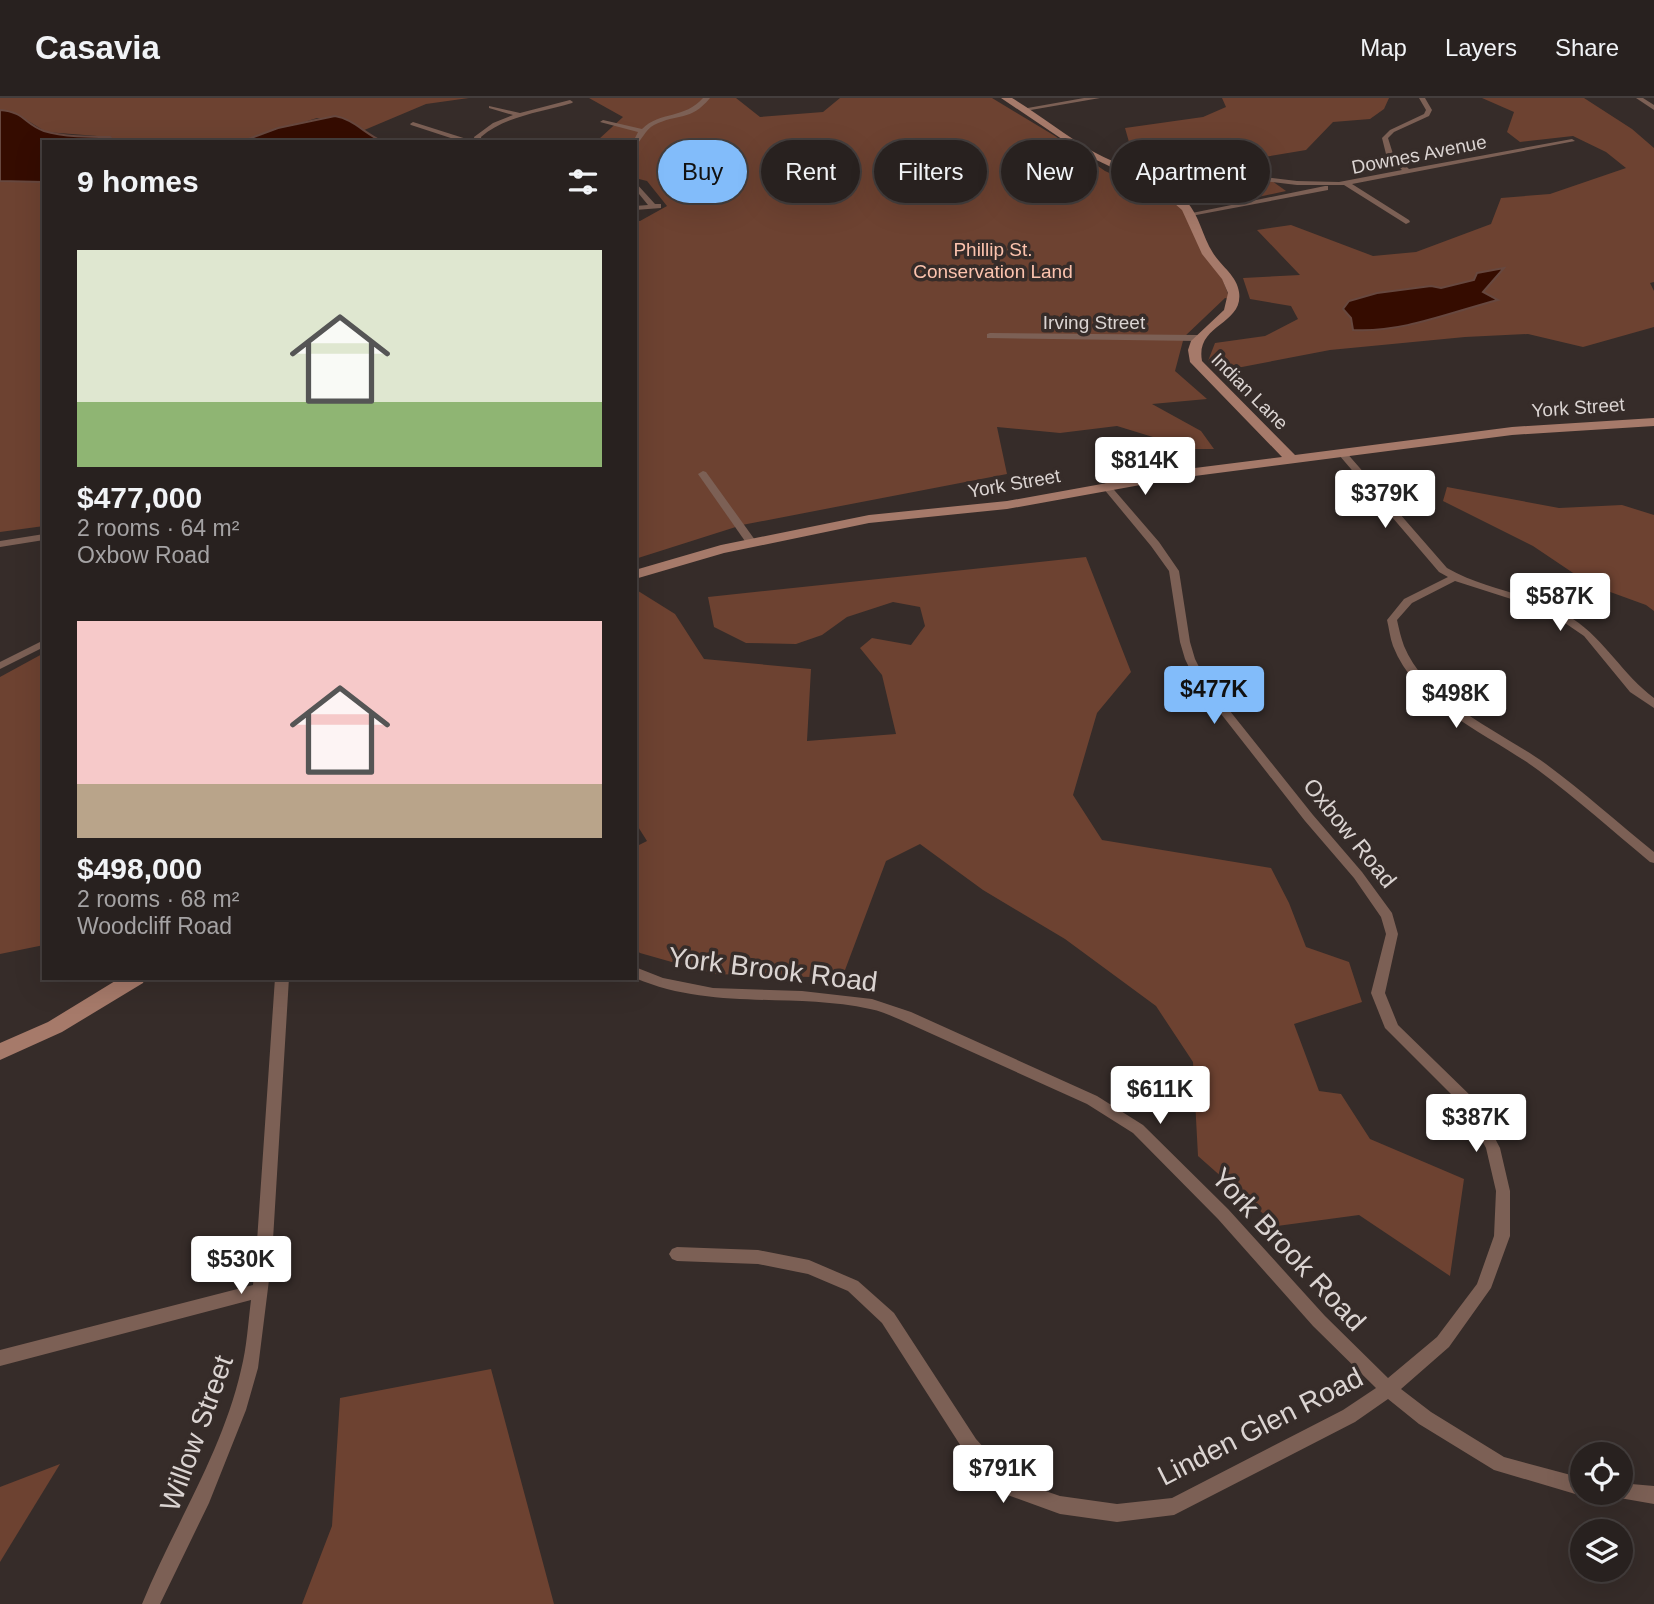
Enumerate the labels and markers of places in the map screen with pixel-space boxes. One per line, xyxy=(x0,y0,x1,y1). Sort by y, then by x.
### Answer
pin: $814K xyxy=(1096,438,1194,497)
pin: $379K xyxy=(1336,470,1434,530)
pin: $587K xyxy=(1511,574,1609,633)
pin: $477K xyxy=(1165,666,1263,726)
pin: $498K xyxy=(1407,670,1505,730)
pin: $611K xyxy=(1111,1066,1209,1126)
pin: $387K xyxy=(1427,1094,1525,1154)
pin: $530K xyxy=(192,1236,290,1296)
pin: $791K xyxy=(954,1446,1052,1505)

